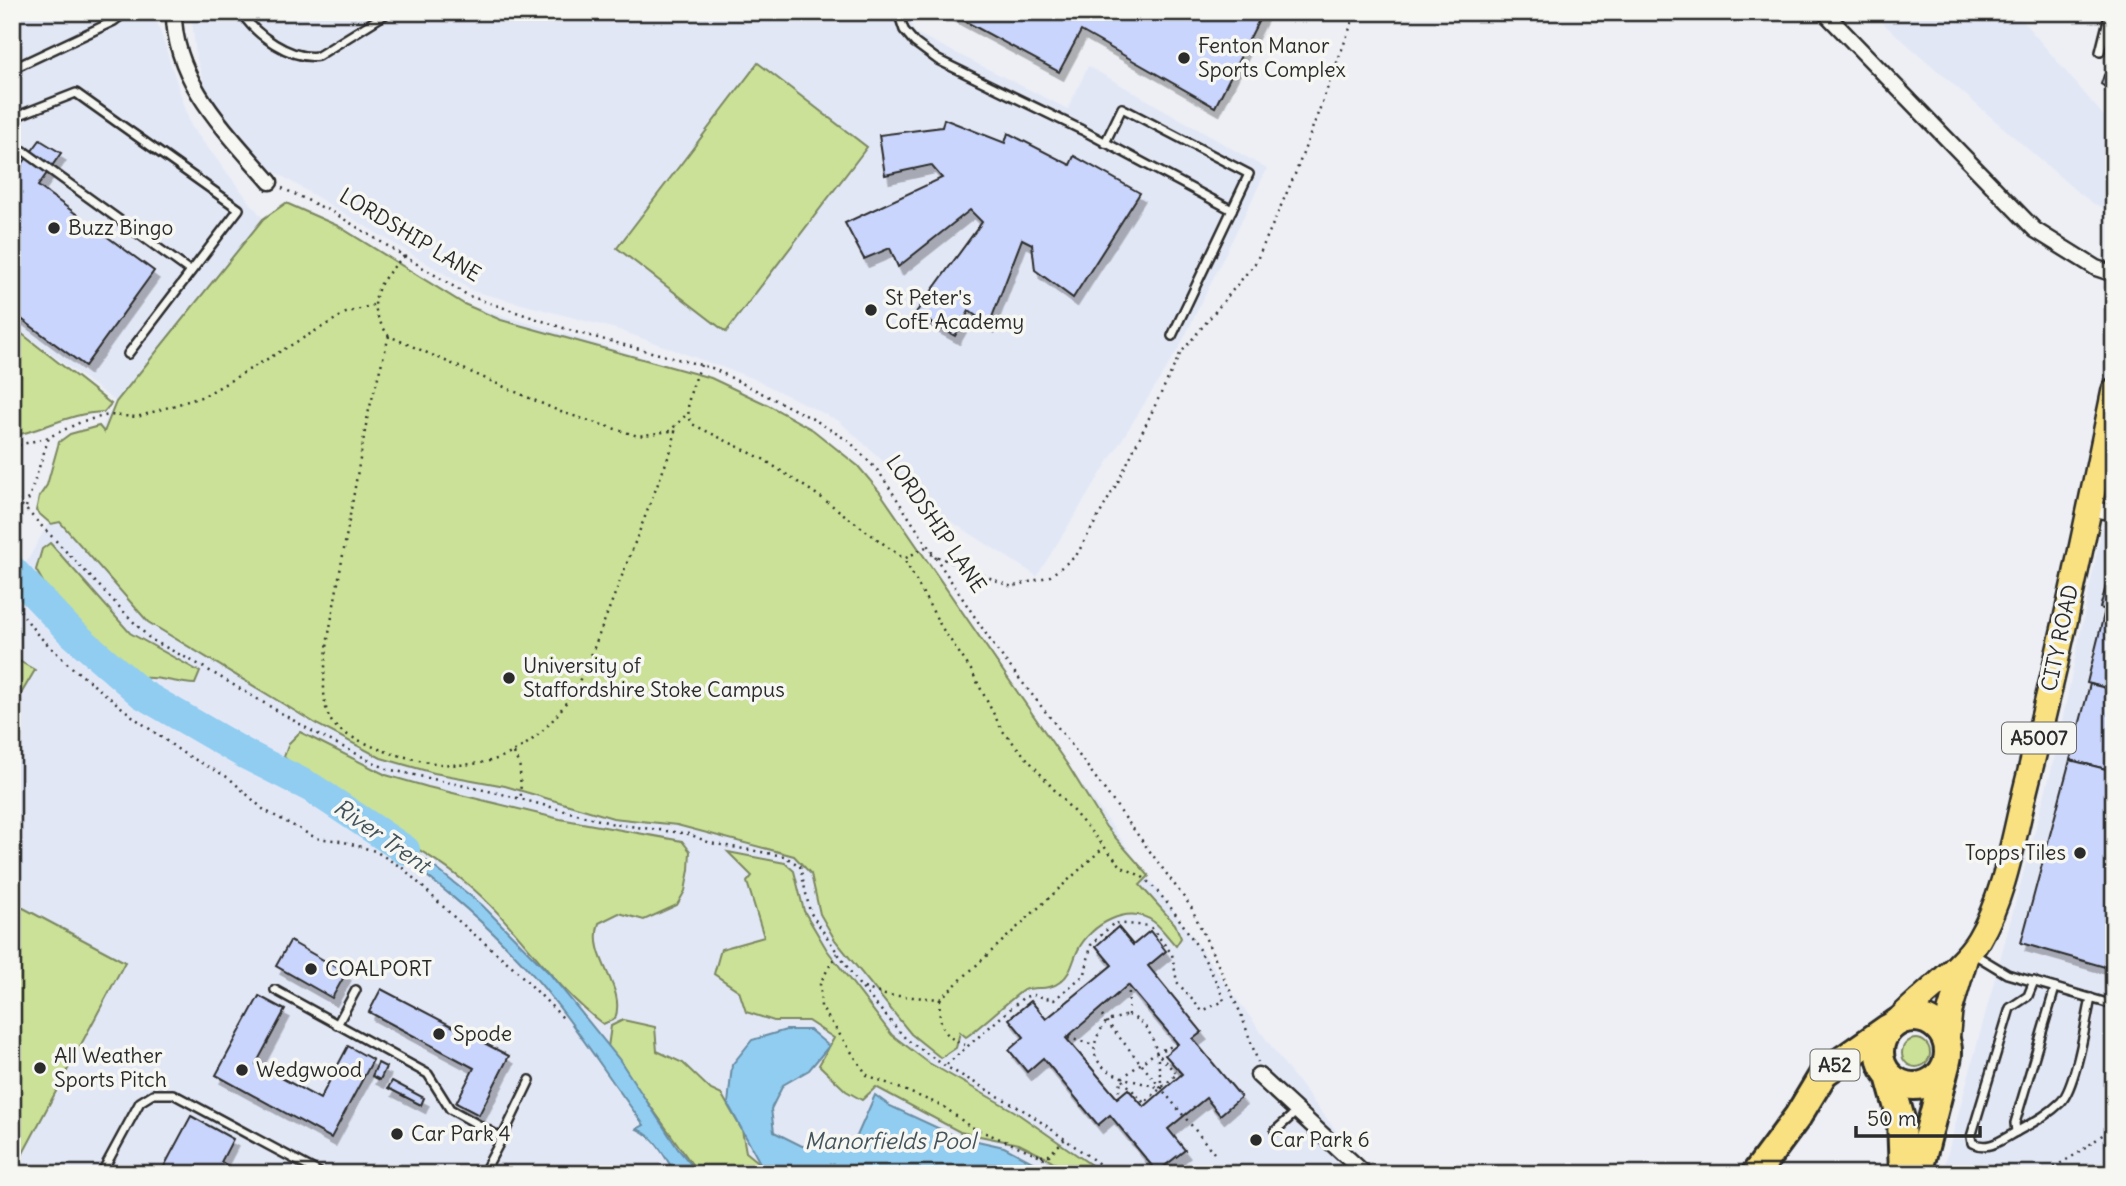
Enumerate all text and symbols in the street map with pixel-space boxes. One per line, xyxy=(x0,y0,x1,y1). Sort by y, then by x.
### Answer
place label: Fenton Manor Sports Complex xyxy=(1198,32,1346,83)
marker: Fenton Manor Sports Complex xyxy=(1176,50,1192,66)
street label: LORDSHIP LANE xyxy=(335,182,486,287)
place label: Buzz Bingo xyxy=(68,214,173,241)
marker: Buzz Bingo xyxy=(46,220,62,236)
place label: St Peter's CofE Academy xyxy=(885,284,1024,335)
marker: St Peter's CofE Academy xyxy=(863,302,879,318)
street label: LORDSHIP LANE xyxy=(880,450,992,598)
street label: CITY ROAD xyxy=(2035,582,2084,694)
place label: University of Staffordshire Stoke Campus xyxy=(523,652,785,703)
marker: University of Staffordshire Stoke Campus xyxy=(501,670,517,686)
road number: A5007 xyxy=(2002,722,2076,754)
water label: River Trent xyxy=(329,792,439,881)
place label: Topps Tiles xyxy=(1965,839,2066,866)
marker: Topps Tiles xyxy=(2072,845,2088,861)
place label: COALPORT xyxy=(325,955,432,982)
marker: COALPORT xyxy=(303,961,319,977)
place label: Spode xyxy=(453,1020,512,1047)
marker: Spode xyxy=(431,1026,447,1042)
place label: All Weather Sports Pitch xyxy=(54,1042,167,1093)
road number: A52 xyxy=(1811,1050,1860,1080)
place label: Wedgwood xyxy=(256,1056,362,1083)
marker: All Weather Sports Pitch xyxy=(32,1060,48,1076)
marker: Wedgwood xyxy=(234,1062,250,1078)
scale bar xyxy=(1856,1095,1981,1139)
text: 50 m xyxy=(1867,1105,1916,1132)
place label: Car Park 4 xyxy=(411,1120,511,1147)
marker: Car Park 4 xyxy=(389,1126,405,1142)
water label: Manorfields Pool xyxy=(804,1126,978,1155)
place label: Car Park 6 xyxy=(1270,1126,1370,1153)
marker: Car Park 6 xyxy=(1248,1132,1264,1148)

